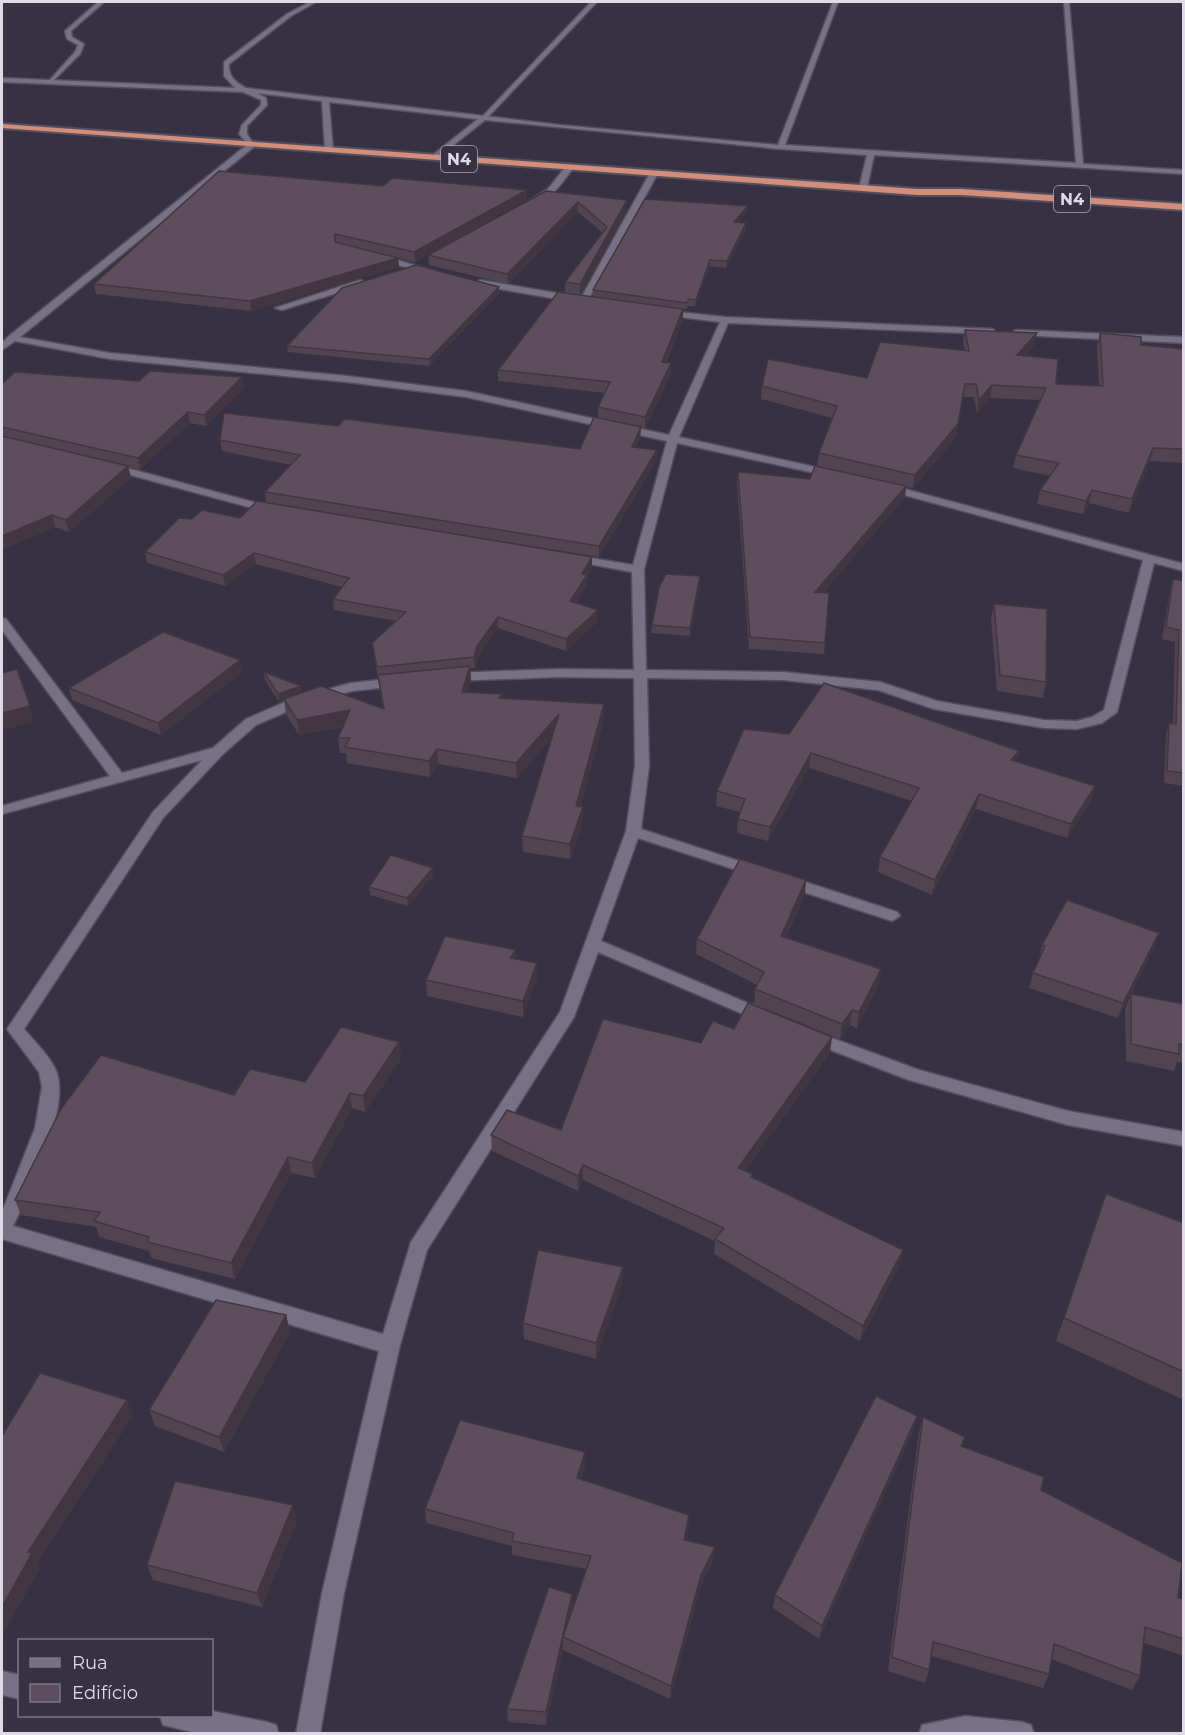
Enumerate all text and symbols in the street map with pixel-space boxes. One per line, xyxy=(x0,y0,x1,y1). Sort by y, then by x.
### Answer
road number: N4 xyxy=(441,146,477,172)
road number: N4 xyxy=(1054,186,1090,212)
legend xyxy=(18,1639,213,1717)
text: Rua xyxy=(72,1652,108,1674)
text: Edifício xyxy=(72,1682,138,1704)

